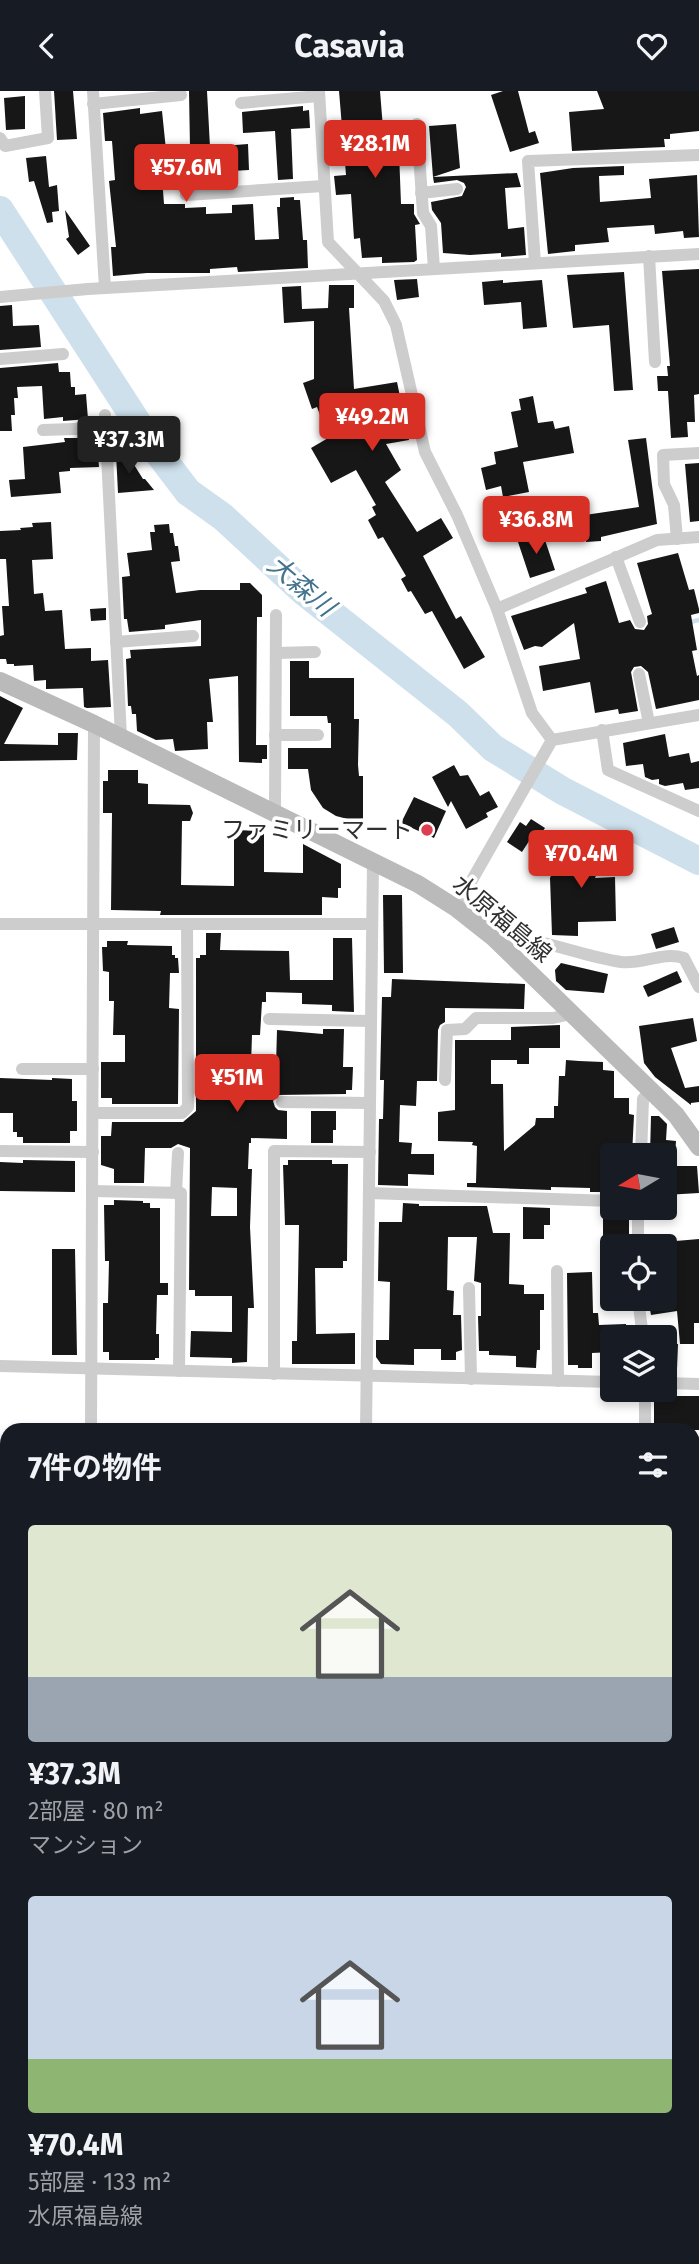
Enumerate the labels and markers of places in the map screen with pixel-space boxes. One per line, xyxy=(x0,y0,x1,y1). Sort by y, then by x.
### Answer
pin: ¥28.1M xyxy=(318,120,432,180)
pin: ¥57.6M xyxy=(129,145,243,204)
pin: ¥49.2M xyxy=(315,393,429,453)
pin: ¥37.3M xyxy=(72,417,186,476)
pin: ¥36.8M xyxy=(479,497,593,556)
place label: ファミリーマート xyxy=(221,816,413,844)
marker: ファミリーマート xyxy=(419,822,435,838)
pin: ¥70.4M xyxy=(524,831,638,890)
pin: ¥51M xyxy=(196,1055,278,1114)

